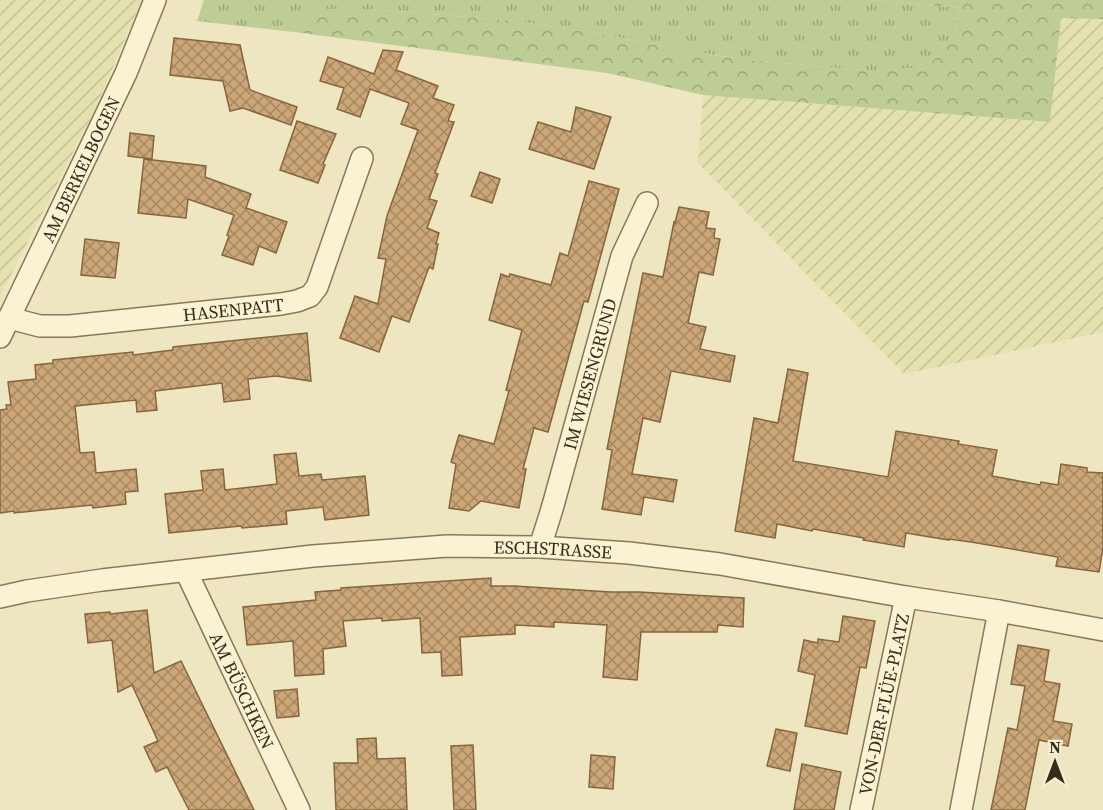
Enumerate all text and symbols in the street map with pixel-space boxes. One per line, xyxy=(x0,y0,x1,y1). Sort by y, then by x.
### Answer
street label: AM BERKELBOGEN xyxy=(35,92,126,246)
street label: HASENPATT xyxy=(181,291,285,327)
street label: IM WIESENGRUND xyxy=(556,295,622,453)
street label: ESCHSTRASSE xyxy=(493,534,613,564)
street label: VON-DER-FLÜE-PLATZ xyxy=(852,611,915,797)
street label: AM BÜSCHKEN xyxy=(204,628,281,753)
north arrow xyxy=(1025,732,1085,792)
text: N xyxy=(1049,736,1061,758)

